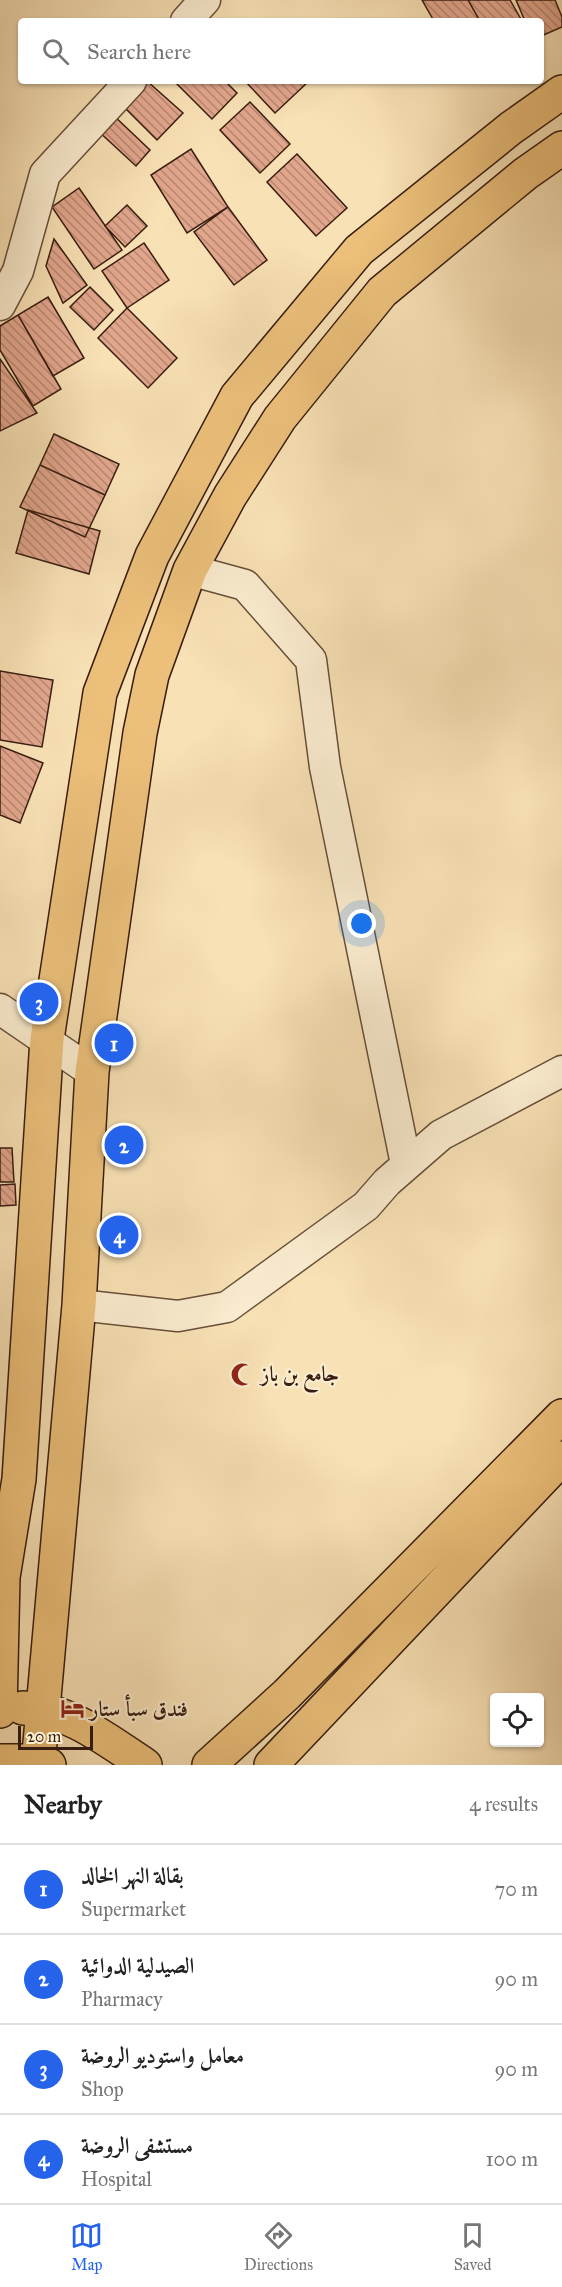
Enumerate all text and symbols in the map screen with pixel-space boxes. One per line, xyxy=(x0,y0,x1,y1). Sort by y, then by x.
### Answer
search box xyxy=(18,18,544,84)
icon: search xyxy=(39,35,72,68)
text: Search here xyxy=(87,38,191,65)
your location xyxy=(347,909,376,938)
pin: 3 xyxy=(20,980,58,1024)
pin: 1 xyxy=(94,1020,134,1066)
pin: 2 xyxy=(104,1122,144,1168)
pin: 4 xyxy=(100,1212,138,1258)
mosque icon: جامع بن باز xyxy=(230,1361,256,1387)
place label: جامع بن باز xyxy=(259,1361,339,1393)
map controls xyxy=(490,1693,544,1747)
button: locate xyxy=(490,1693,544,1747)
place label: فندق سبأ ستار xyxy=(88,1694,188,1722)
hotel icon: فندق سبأ ستار xyxy=(59,1696,85,1722)
scale bar xyxy=(18,1723,93,1750)
text: 20 m xyxy=(27,1727,61,1746)
text: Nearby xyxy=(24,1788,102,1820)
text: 4 results xyxy=(469,1792,538,1816)
text: بقالة النهر الخالد xyxy=(81,1862,184,1889)
text: 1 xyxy=(40,1877,47,1901)
text: 70 m xyxy=(495,1877,538,1901)
text: Supermarket xyxy=(81,1897,186,1921)
text: الصيدلية الدوائية xyxy=(81,1952,194,1979)
text: 2 xyxy=(39,1967,48,1991)
text: 90 m xyxy=(495,1967,538,1991)
text: Pharmacy xyxy=(81,1987,163,2011)
text: معامل واستوديو الروضة xyxy=(81,2042,244,2069)
text: 3 xyxy=(40,2057,48,2081)
text: 90 m xyxy=(495,2057,538,2081)
text: Shop xyxy=(81,2077,124,2101)
text: مستشفى الروضة xyxy=(81,2132,193,2159)
text: 4 xyxy=(38,2147,49,2171)
text: 100 m xyxy=(486,2147,538,2171)
text: Hospital xyxy=(81,2167,152,2191)
tab: Map xyxy=(70,2219,103,2274)
tab: Directions xyxy=(244,2219,313,2274)
tab: Saved xyxy=(454,2219,492,2274)

